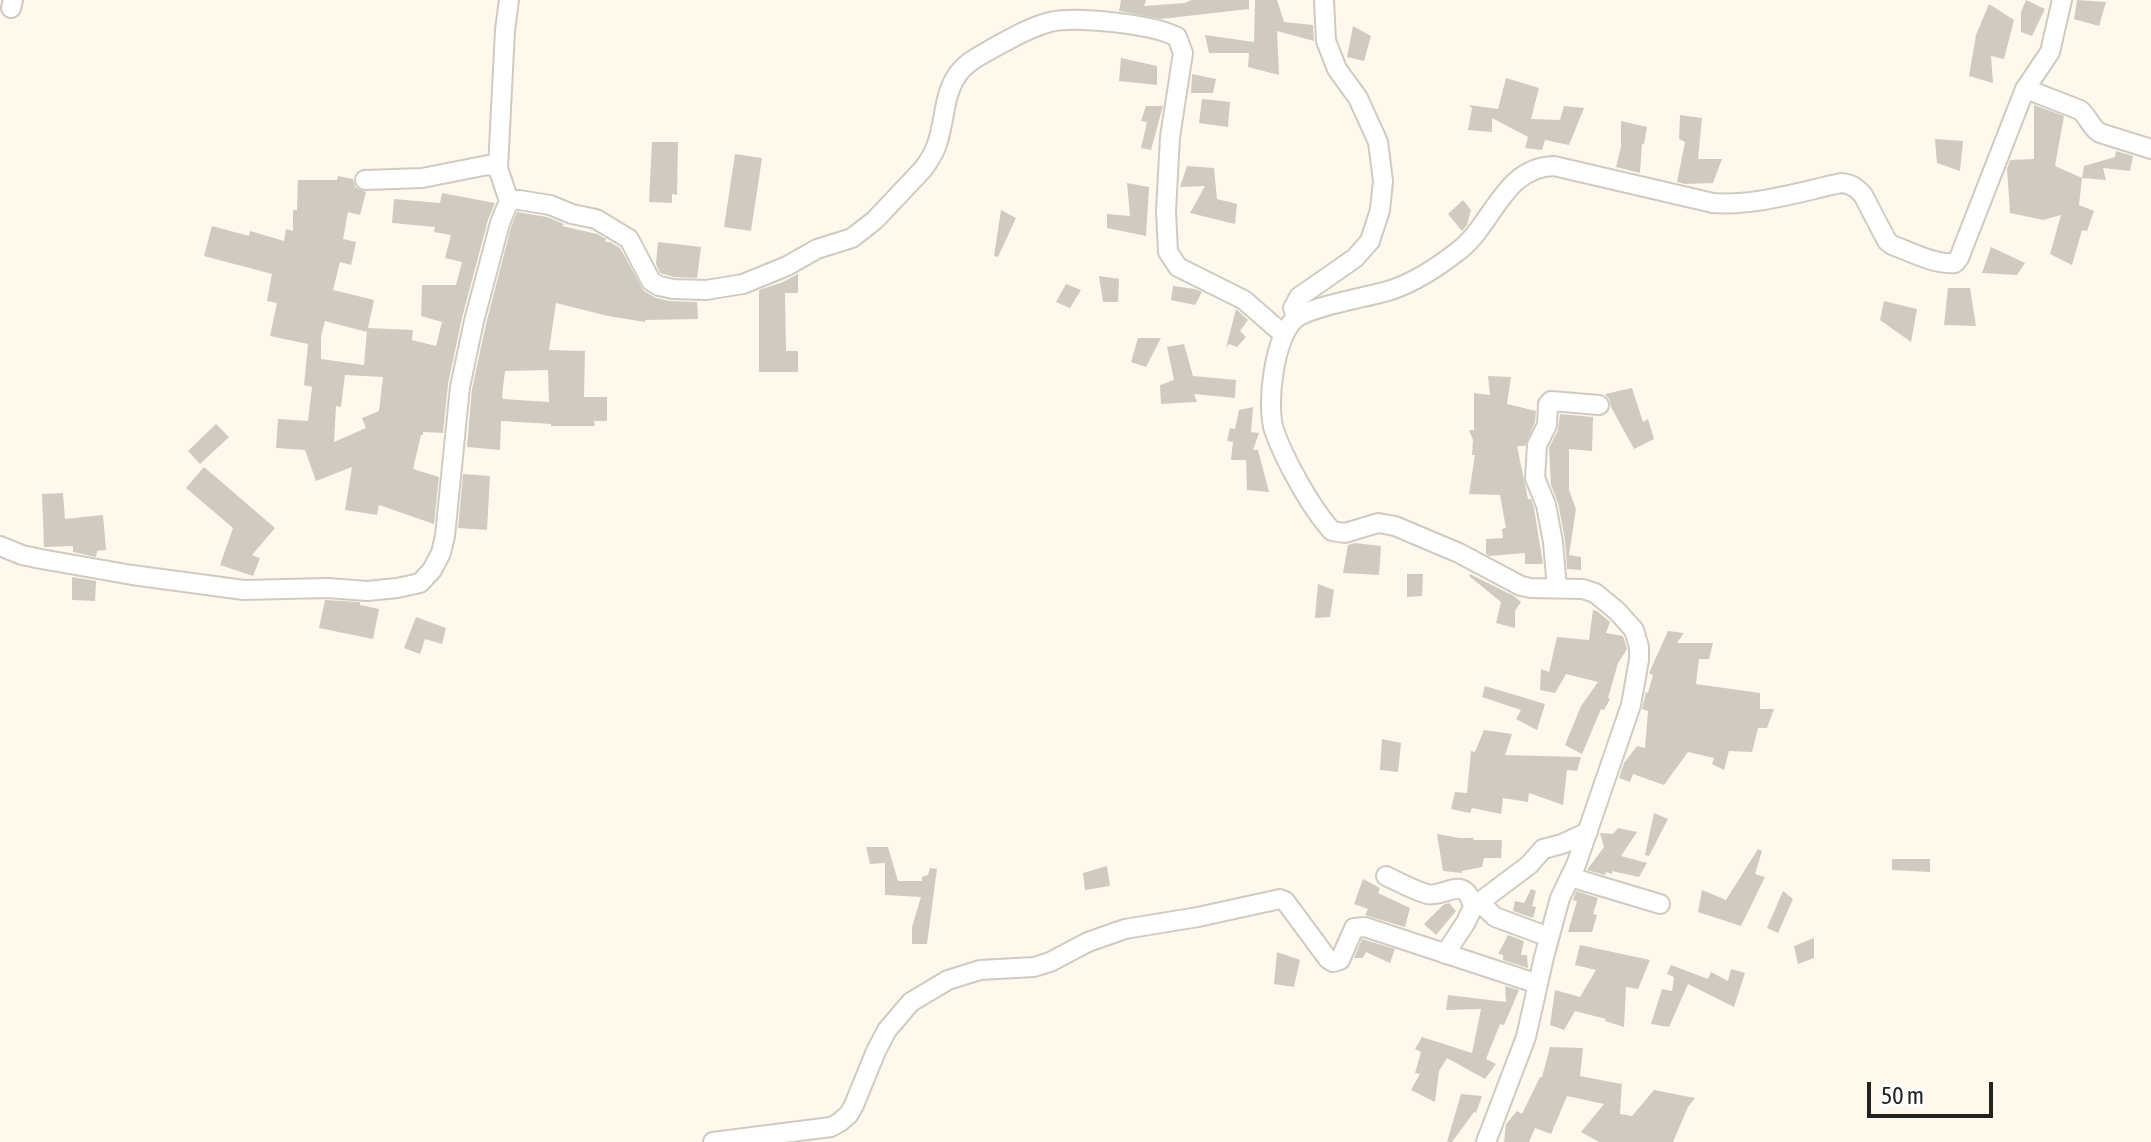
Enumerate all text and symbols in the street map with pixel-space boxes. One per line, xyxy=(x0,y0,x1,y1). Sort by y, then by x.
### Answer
scale bar xyxy=(1871,1066,1997,1116)
text: 50 m xyxy=(1881,1082,1924,1109)

